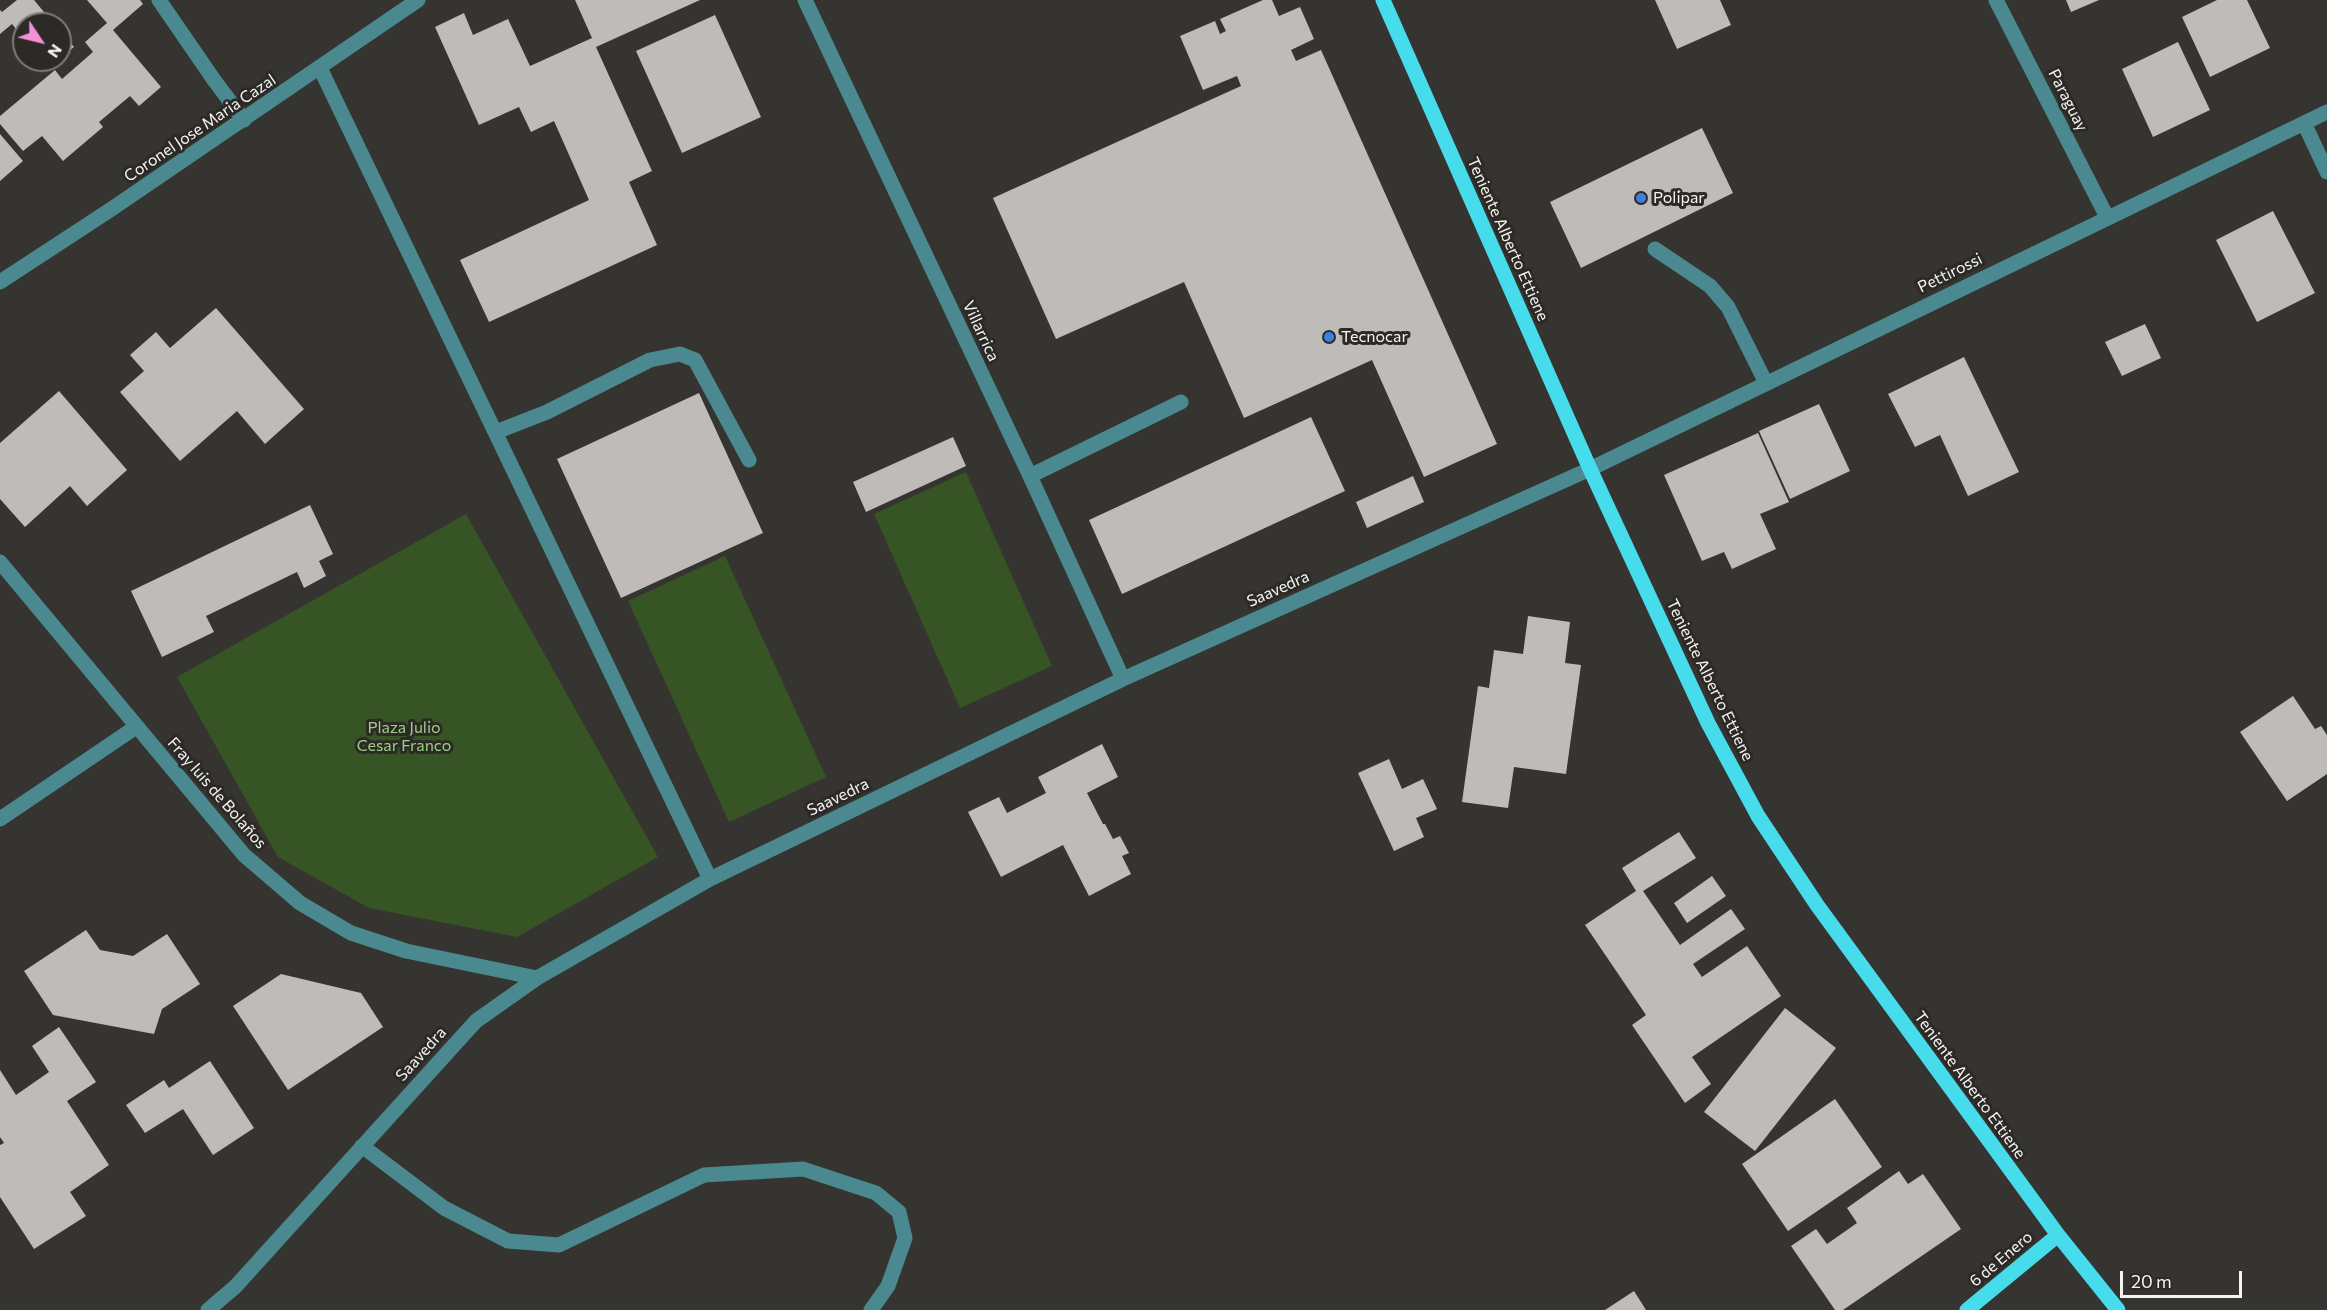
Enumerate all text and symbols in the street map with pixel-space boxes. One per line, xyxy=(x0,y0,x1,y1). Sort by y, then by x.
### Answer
north arrow xyxy=(12,12,72,72)
text: N xyxy=(44,41,67,62)
street label: Paraguay xyxy=(2044,66,2092,134)
street label: Coronel Jose Maria Cazal xyxy=(120,70,280,186)
street label: Teniente Alberto Ettiene xyxy=(1463,154,1553,324)
place label: Polipar xyxy=(1653,188,1705,208)
marker: Polipar xyxy=(1634,191,1648,205)
street label: Pettirossi xyxy=(1915,249,1985,297)
street label: Villarrica xyxy=(959,298,1003,364)
place label: Tecnocar xyxy=(1341,327,1408,347)
marker: Tecnocar xyxy=(1322,330,1336,344)
street label: Saavedra xyxy=(1244,567,1312,611)
street label: Teniente Alberto Ettiene xyxy=(1662,596,1758,764)
park label: Plaza Julio Cesar Franco xyxy=(357,718,451,756)
street label: Fray luis de Bolaños xyxy=(163,733,271,853)
street label: Saavedra xyxy=(804,774,872,820)
street label: Teniente Alberto Ettiene xyxy=(1910,1008,2030,1162)
street label: Saavedra xyxy=(392,1023,450,1085)
street label: 6 de Enero xyxy=(1966,1227,2036,1291)
scale bar xyxy=(2123,1259,2244,1297)
text: 20 m xyxy=(2131,1270,2172,1292)

